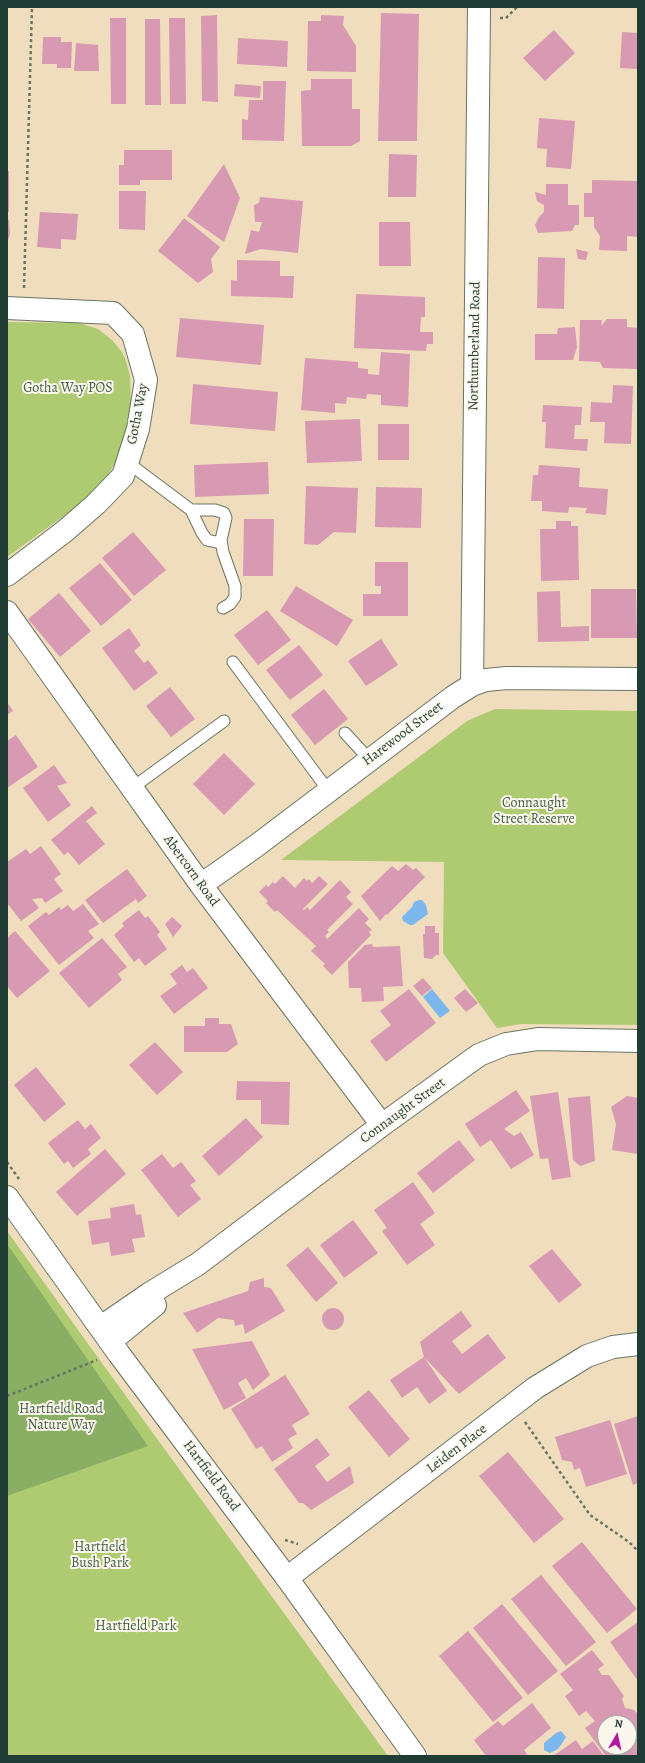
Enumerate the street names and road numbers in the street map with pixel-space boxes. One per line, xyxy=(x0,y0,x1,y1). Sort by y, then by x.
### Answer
street label: Northumberland Road xyxy=(465,281,485,411)
street label: Gotha Way xyxy=(124,382,152,446)
street label: Harewood Street xyxy=(359,698,447,770)
street label: Abercorn Road xyxy=(159,832,223,910)
street label: Connaught Street xyxy=(357,1074,449,1148)
street label: Leiden Place xyxy=(424,1421,490,1477)
street label: Hartfield Road xyxy=(179,1437,243,1515)

